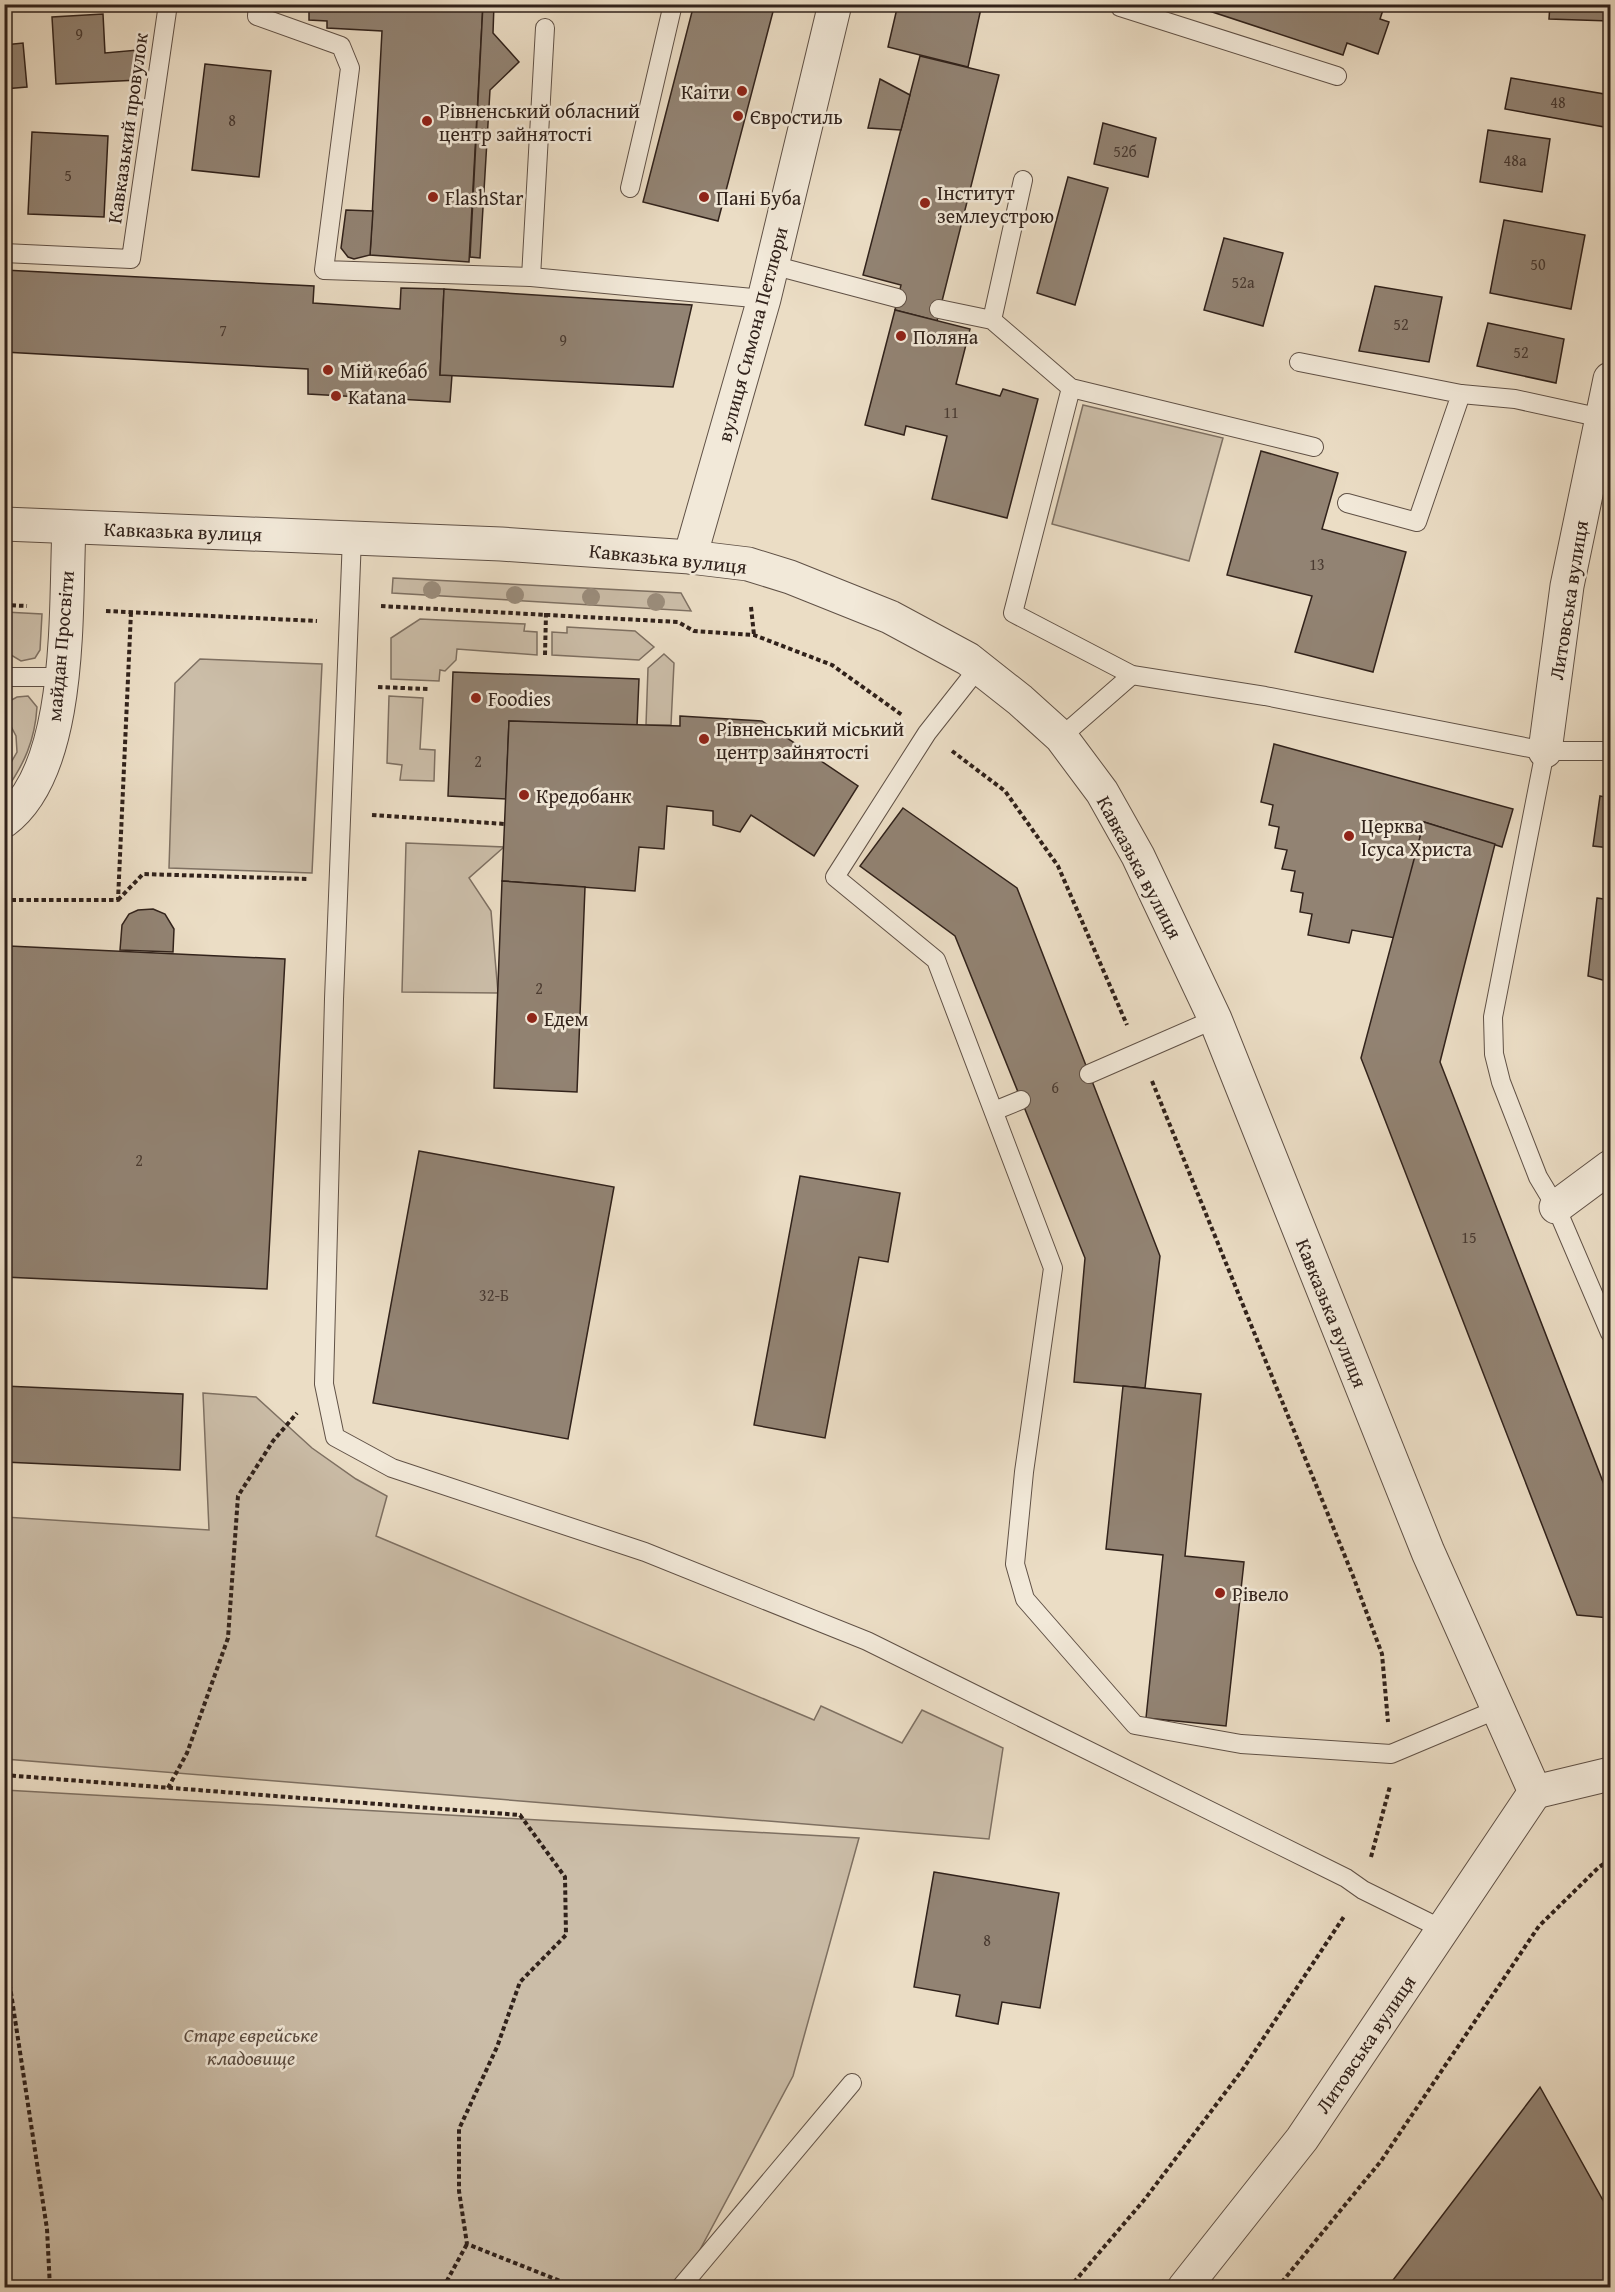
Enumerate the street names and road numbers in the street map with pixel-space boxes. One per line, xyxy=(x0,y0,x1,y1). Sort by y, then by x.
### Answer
street label: Кавказький провулок xyxy=(99,30,155,225)
street label: вулиця Симона Петлюри xyxy=(709,223,795,445)
street label: Кавказька вулиця xyxy=(103,514,263,548)
street label: Литовська вулиця xyxy=(1541,518,1595,682)
street label: Кавказька вулиця xyxy=(588,535,748,581)
street label: майдан Просвіти xyxy=(39,569,81,723)
street label: Кавказька вулиця xyxy=(1090,790,1190,944)
street label: Кавказька вулиця xyxy=(1289,1234,1375,1392)
street label: Литовська вулиця xyxy=(1308,1969,1422,2119)

